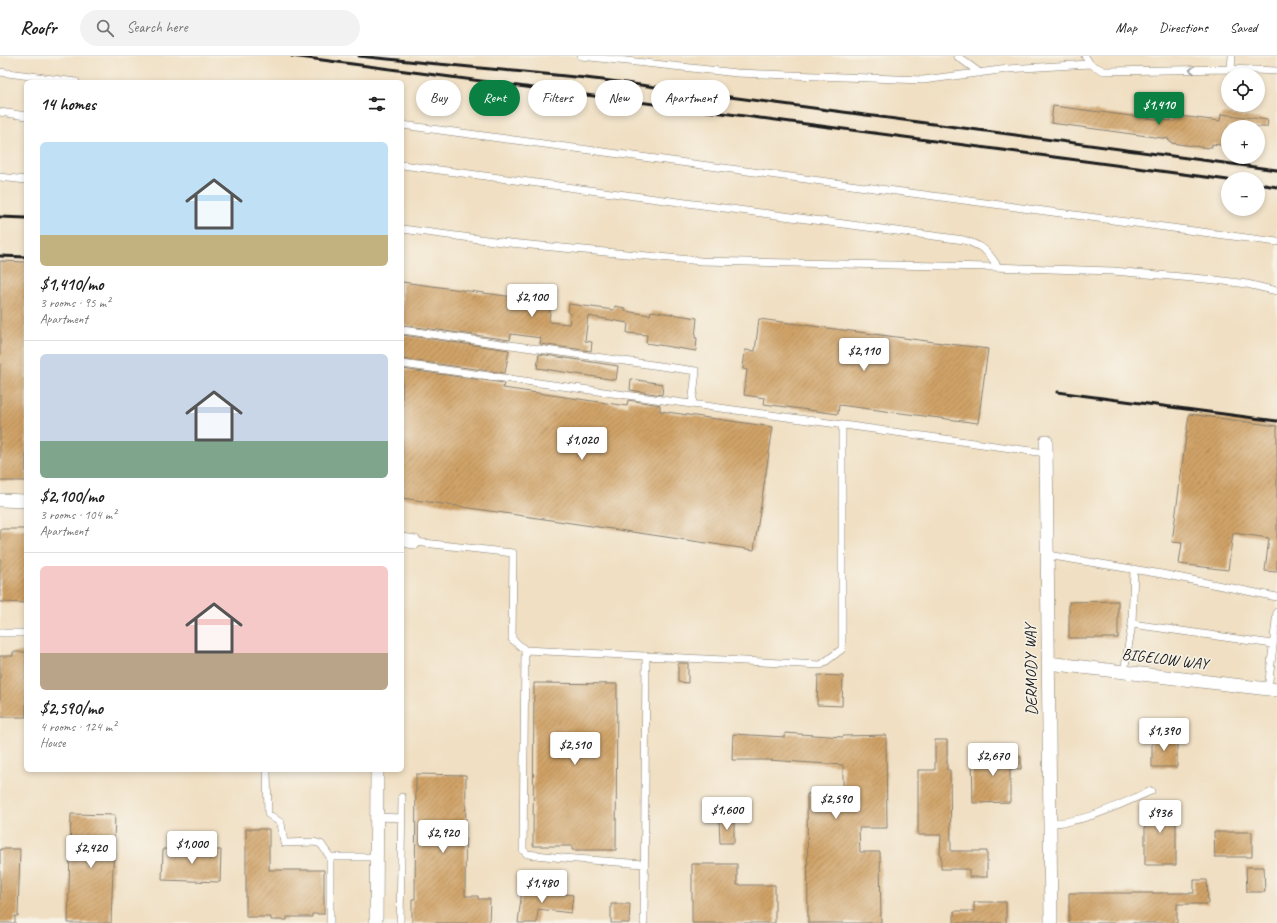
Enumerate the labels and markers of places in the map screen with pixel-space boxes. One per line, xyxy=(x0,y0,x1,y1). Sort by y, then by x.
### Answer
pin: $1,410 xyxy=(1126,92,1192,126)
pin: $2,100 xyxy=(499,284,565,318)
pin: $2,110 xyxy=(831,338,897,372)
pin: $1,020 xyxy=(549,427,615,461)
pin: $1,390 xyxy=(1131,718,1197,752)
pin: $2,510 xyxy=(542,732,608,766)
pin: $2,670 xyxy=(960,743,1026,777)
pin: $2,590 xyxy=(803,786,869,820)
pin: $1,600 xyxy=(694,797,760,831)
pin: $936 xyxy=(1136,800,1184,834)
pin: $2,920 xyxy=(410,820,476,854)
pin: $1,000 xyxy=(159,831,225,865)
pin: $2,420 xyxy=(58,835,124,869)
pin: $1,480 xyxy=(509,870,575,904)

